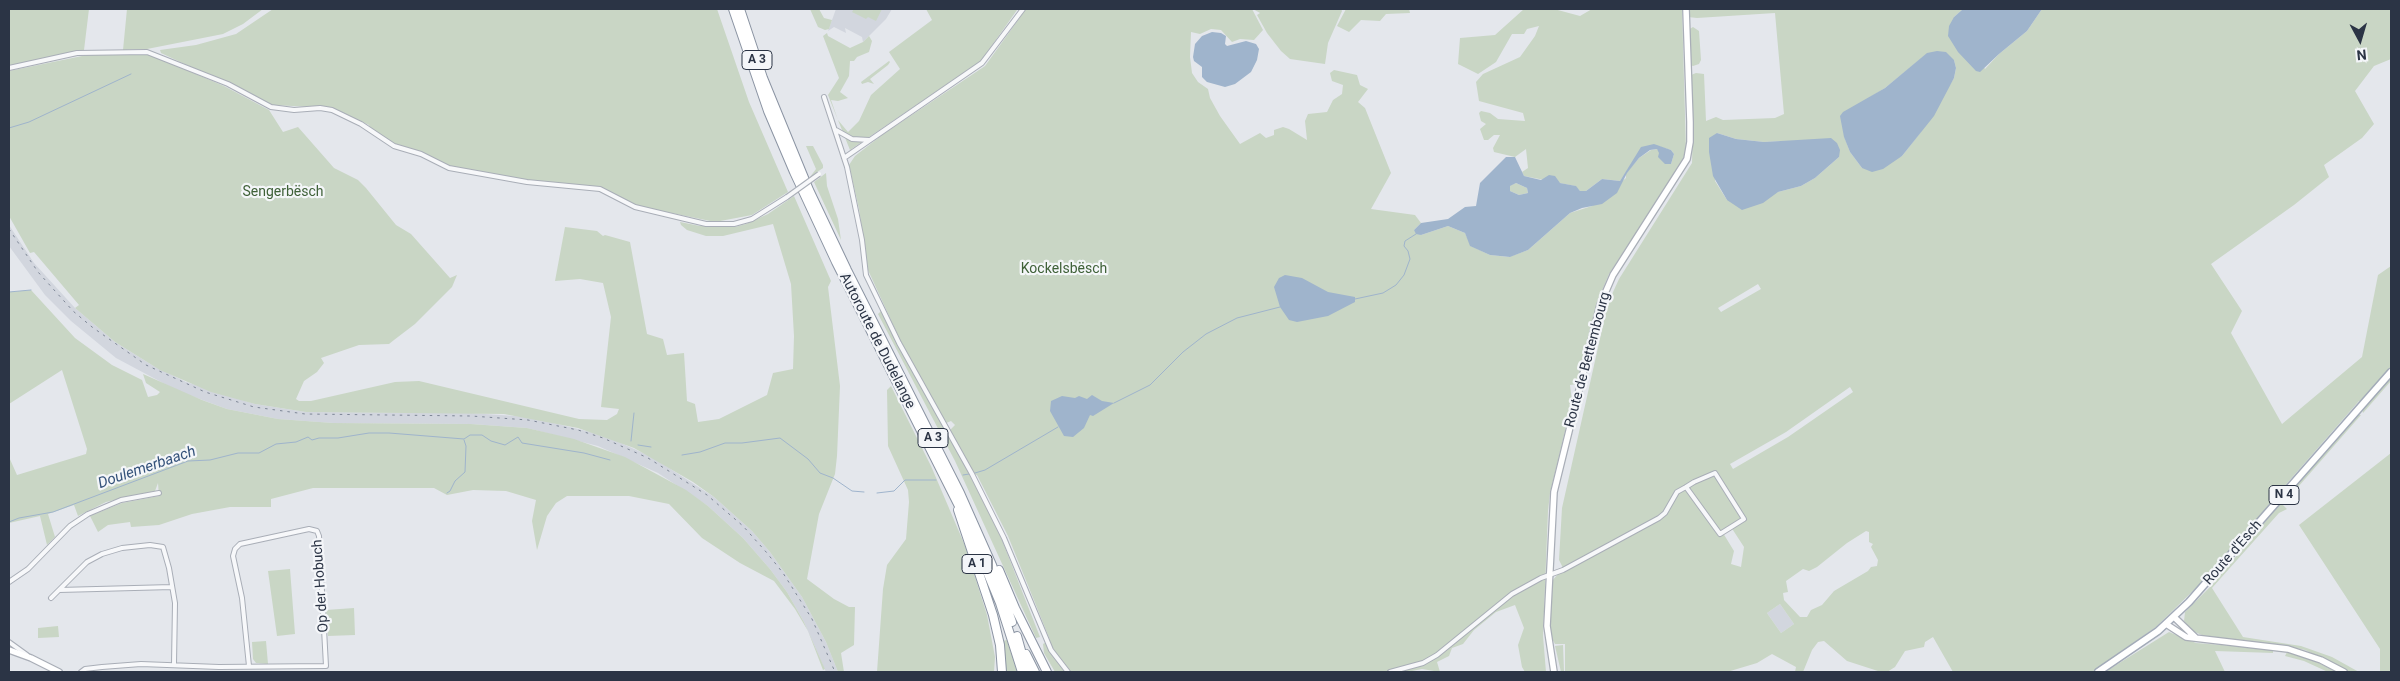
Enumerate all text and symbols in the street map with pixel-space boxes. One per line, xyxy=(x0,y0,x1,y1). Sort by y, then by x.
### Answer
north arrow xyxy=(2335,15,2385,65)
text: N xyxy=(2356,46,2367,63)
road number: A 3 xyxy=(742,50,772,70)
park label: Sengerbësch xyxy=(242,184,324,200)
park label: Kockelsbësch xyxy=(1021,261,1107,277)
street label: Autoroute de Dudelange xyxy=(835,270,919,412)
street label: Route de Bettembourg xyxy=(1562,290,1614,430)
road number: A 3 xyxy=(918,428,948,448)
water label: Doulemerbaach xyxy=(96,443,198,493)
road number: N 4 xyxy=(2269,486,2299,504)
street label: Route d'Esch xyxy=(2200,517,2266,589)
street label: Op der Hobuch xyxy=(309,539,333,633)
road number: A 1 xyxy=(962,554,992,574)

